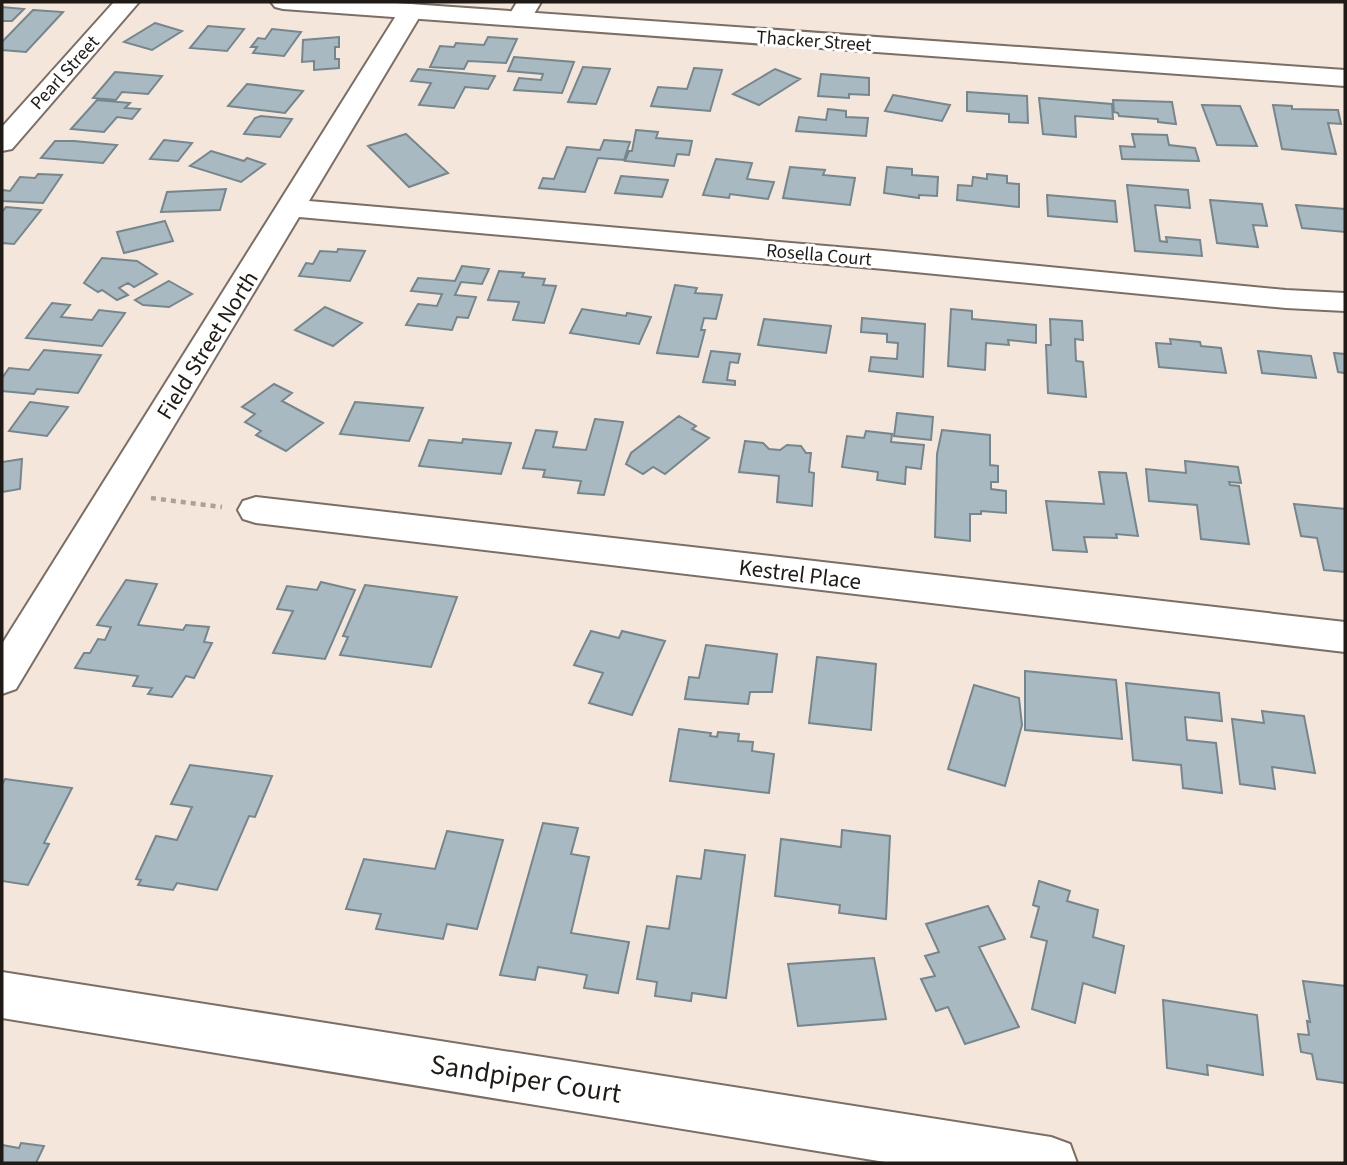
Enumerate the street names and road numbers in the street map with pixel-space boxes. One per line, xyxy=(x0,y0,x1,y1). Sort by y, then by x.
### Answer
street label: Thacker Street xyxy=(755,24,873,59)
street label: Pearl Street xyxy=(24,29,106,116)
street label: Rosella Court xyxy=(765,237,873,274)
street label: Field Street North xyxy=(149,265,266,426)
street label: Kestrel Place xyxy=(737,551,863,598)
street label: Sandpiper Court xyxy=(428,1044,625,1114)

